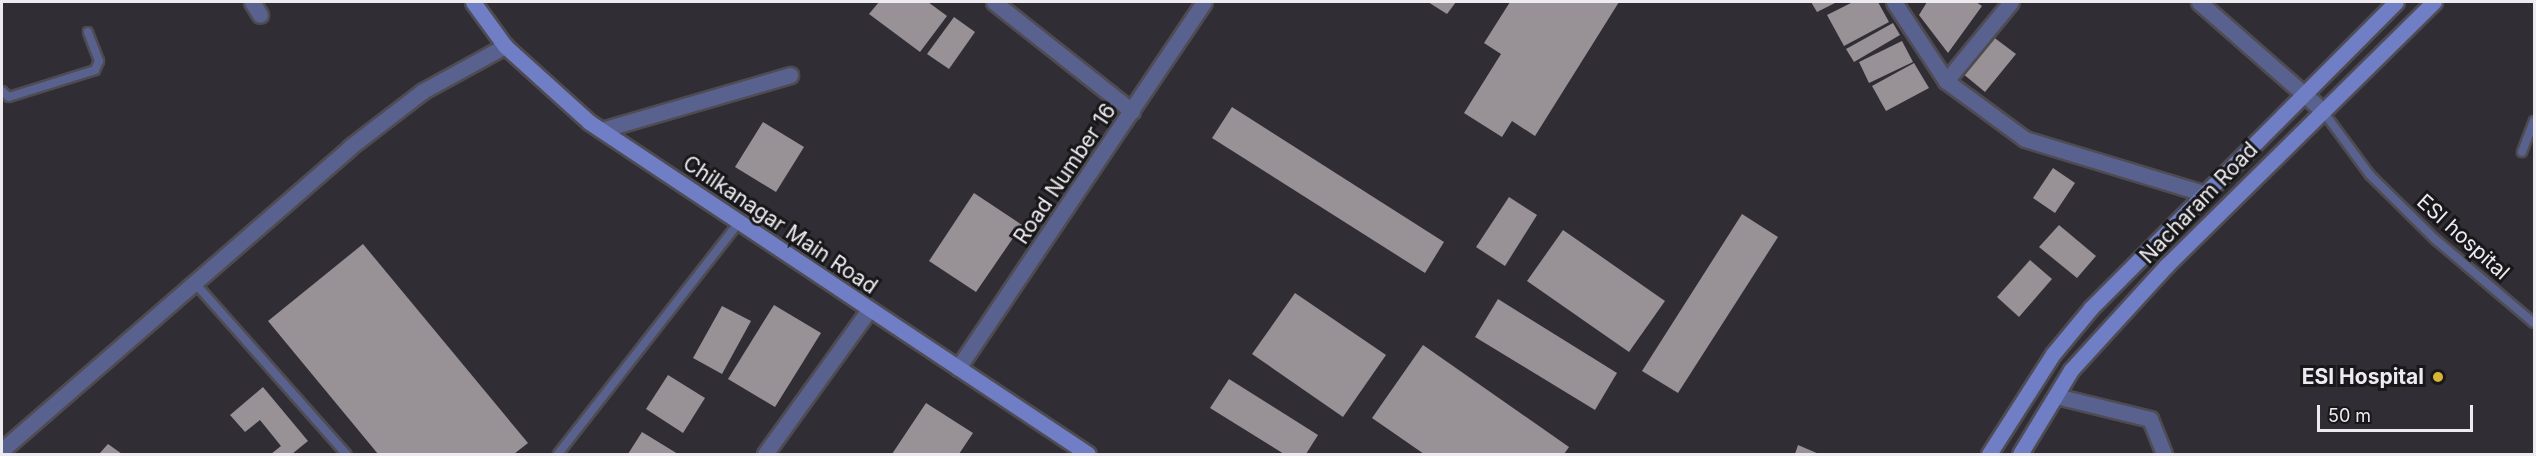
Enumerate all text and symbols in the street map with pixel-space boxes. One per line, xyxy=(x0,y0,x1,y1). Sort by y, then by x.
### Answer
street label: Road Number 16 xyxy=(1009,99,1121,249)
street label: Nacharam Road xyxy=(2135,137,2263,269)
street label: Chilkanagar Main Road xyxy=(678,151,882,299)
street label: ESI hospital xyxy=(2412,189,2514,285)
place label: ESI Hospital xyxy=(2302,364,2424,390)
marker: ESI Hospital xyxy=(2429,368,2447,386)
scale bar xyxy=(2320,393,2476,431)
text: 50 m xyxy=(2328,405,2371,426)

